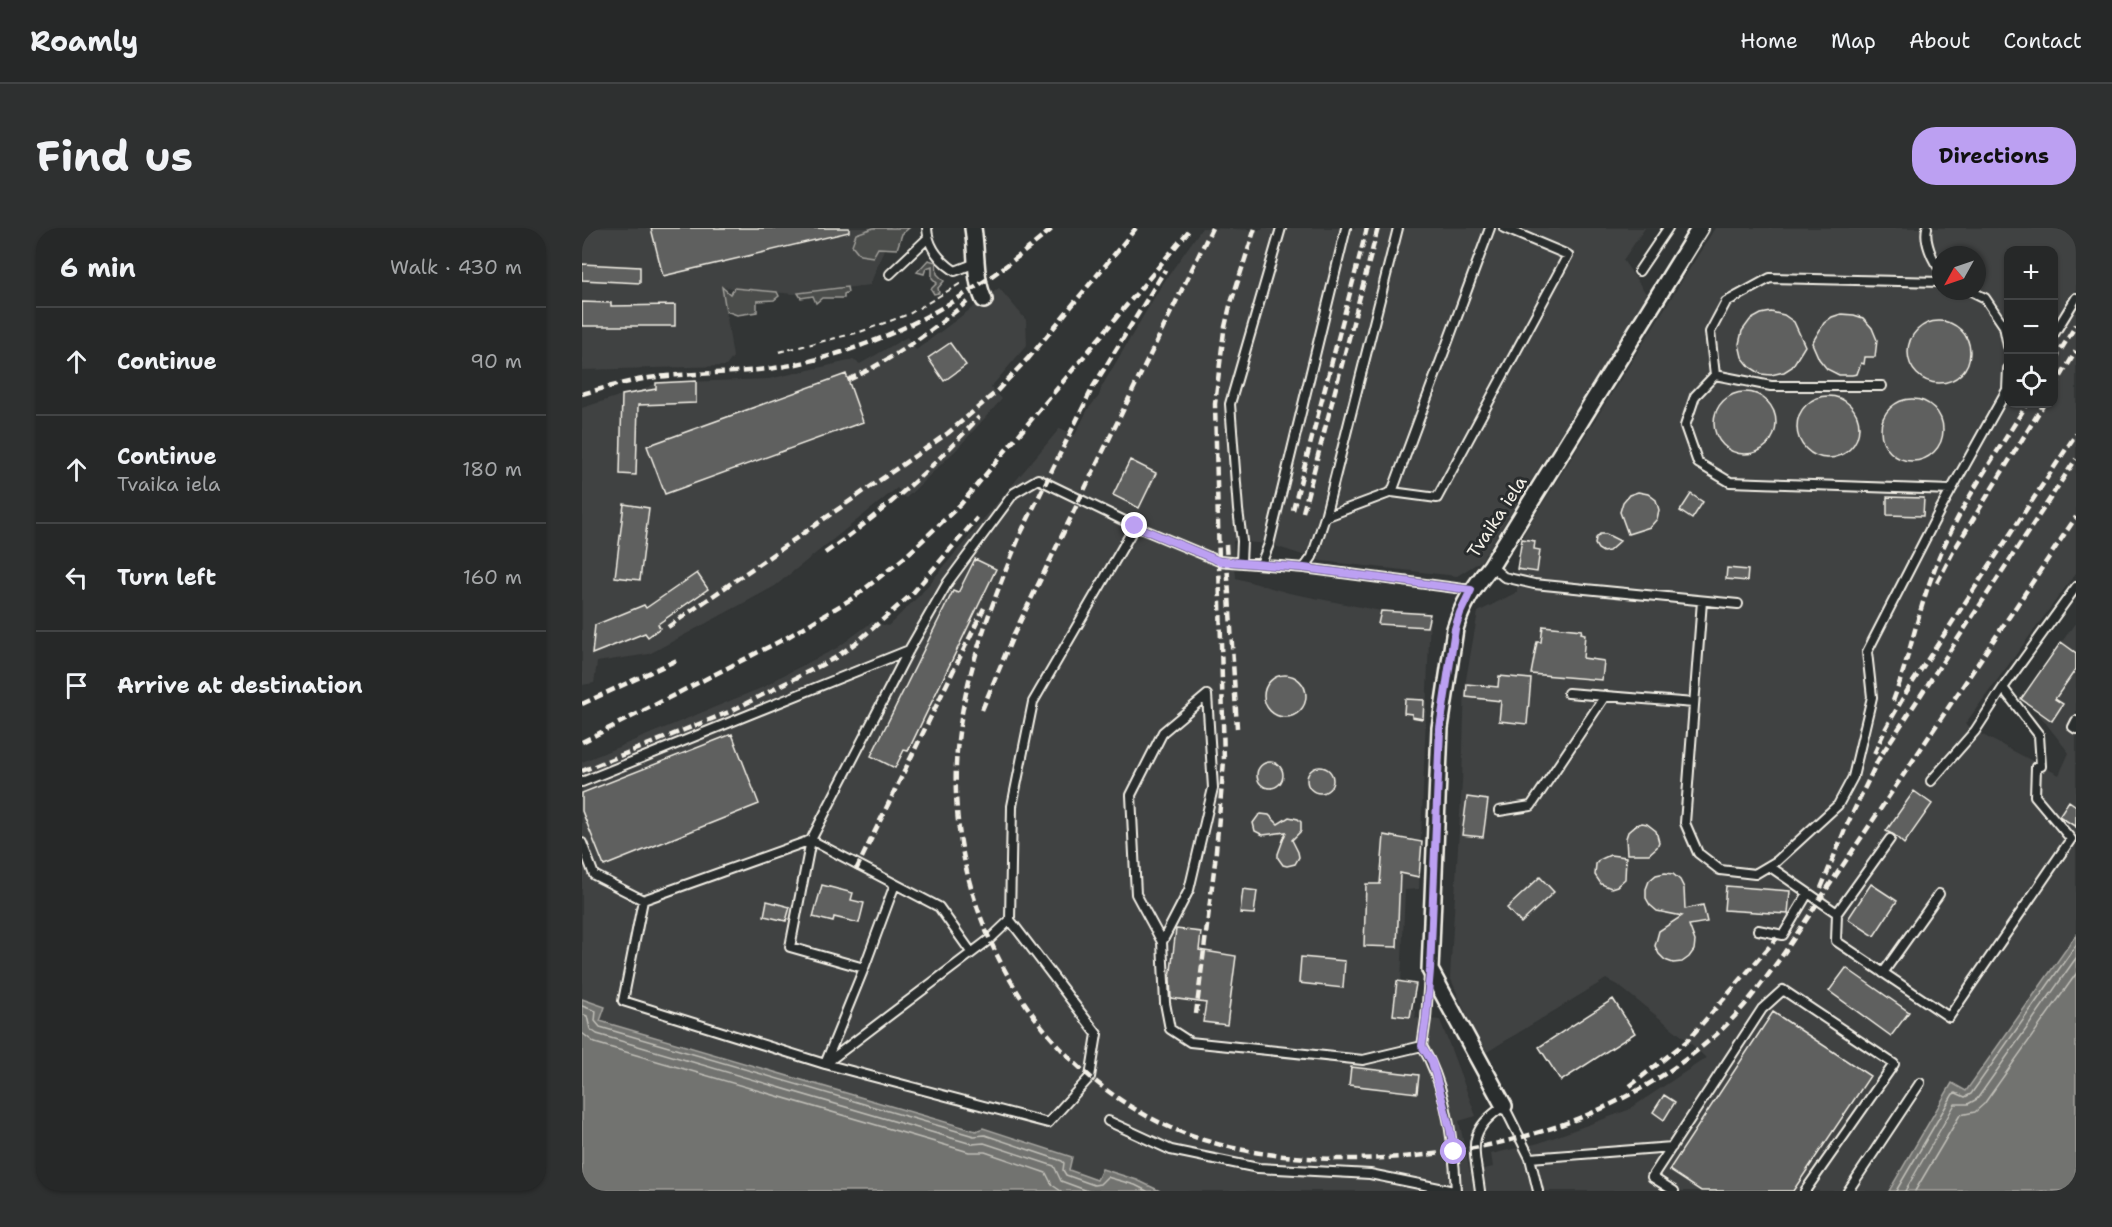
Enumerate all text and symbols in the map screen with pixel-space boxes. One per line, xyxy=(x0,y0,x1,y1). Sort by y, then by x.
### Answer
text: Roamly xyxy=(30,22,138,60)
text: Home xyxy=(1740,27,1798,55)
text: Map xyxy=(1831,27,1876,55)
text: About xyxy=(1909,27,1970,55)
text: Contact xyxy=(2003,27,2082,55)
button: Directions xyxy=(1912,127,2076,185)
text: Find us xyxy=(36,128,193,184)
north arrow xyxy=(1932,246,1986,300)
map controls xyxy=(2004,246,2058,408)
button: + xyxy=(2004,246,2058,300)
text: 6 min xyxy=(60,250,136,285)
text: Walk · 430 m xyxy=(390,254,522,280)
button: − xyxy=(2004,300,2058,354)
icon: ahead xyxy=(60,345,93,378)
text: Continue xyxy=(117,347,217,376)
text: 90 m xyxy=(470,348,522,374)
button: locate xyxy=(2004,354,2058,408)
text: Continue xyxy=(117,442,217,471)
icon: ahead xyxy=(60,453,93,486)
text: 180 m xyxy=(462,456,522,482)
text: Tvaika iela xyxy=(117,471,220,497)
street label: Tvaika iela xyxy=(1462,471,1532,563)
route end xyxy=(1121,512,1147,538)
icon: left xyxy=(60,561,93,594)
text: Turn left xyxy=(117,563,216,592)
text: 160 m xyxy=(463,564,522,590)
icon: arrive xyxy=(60,669,93,702)
text: Arrive at destination xyxy=(117,671,363,700)
route start xyxy=(1440,1138,1466,1164)

